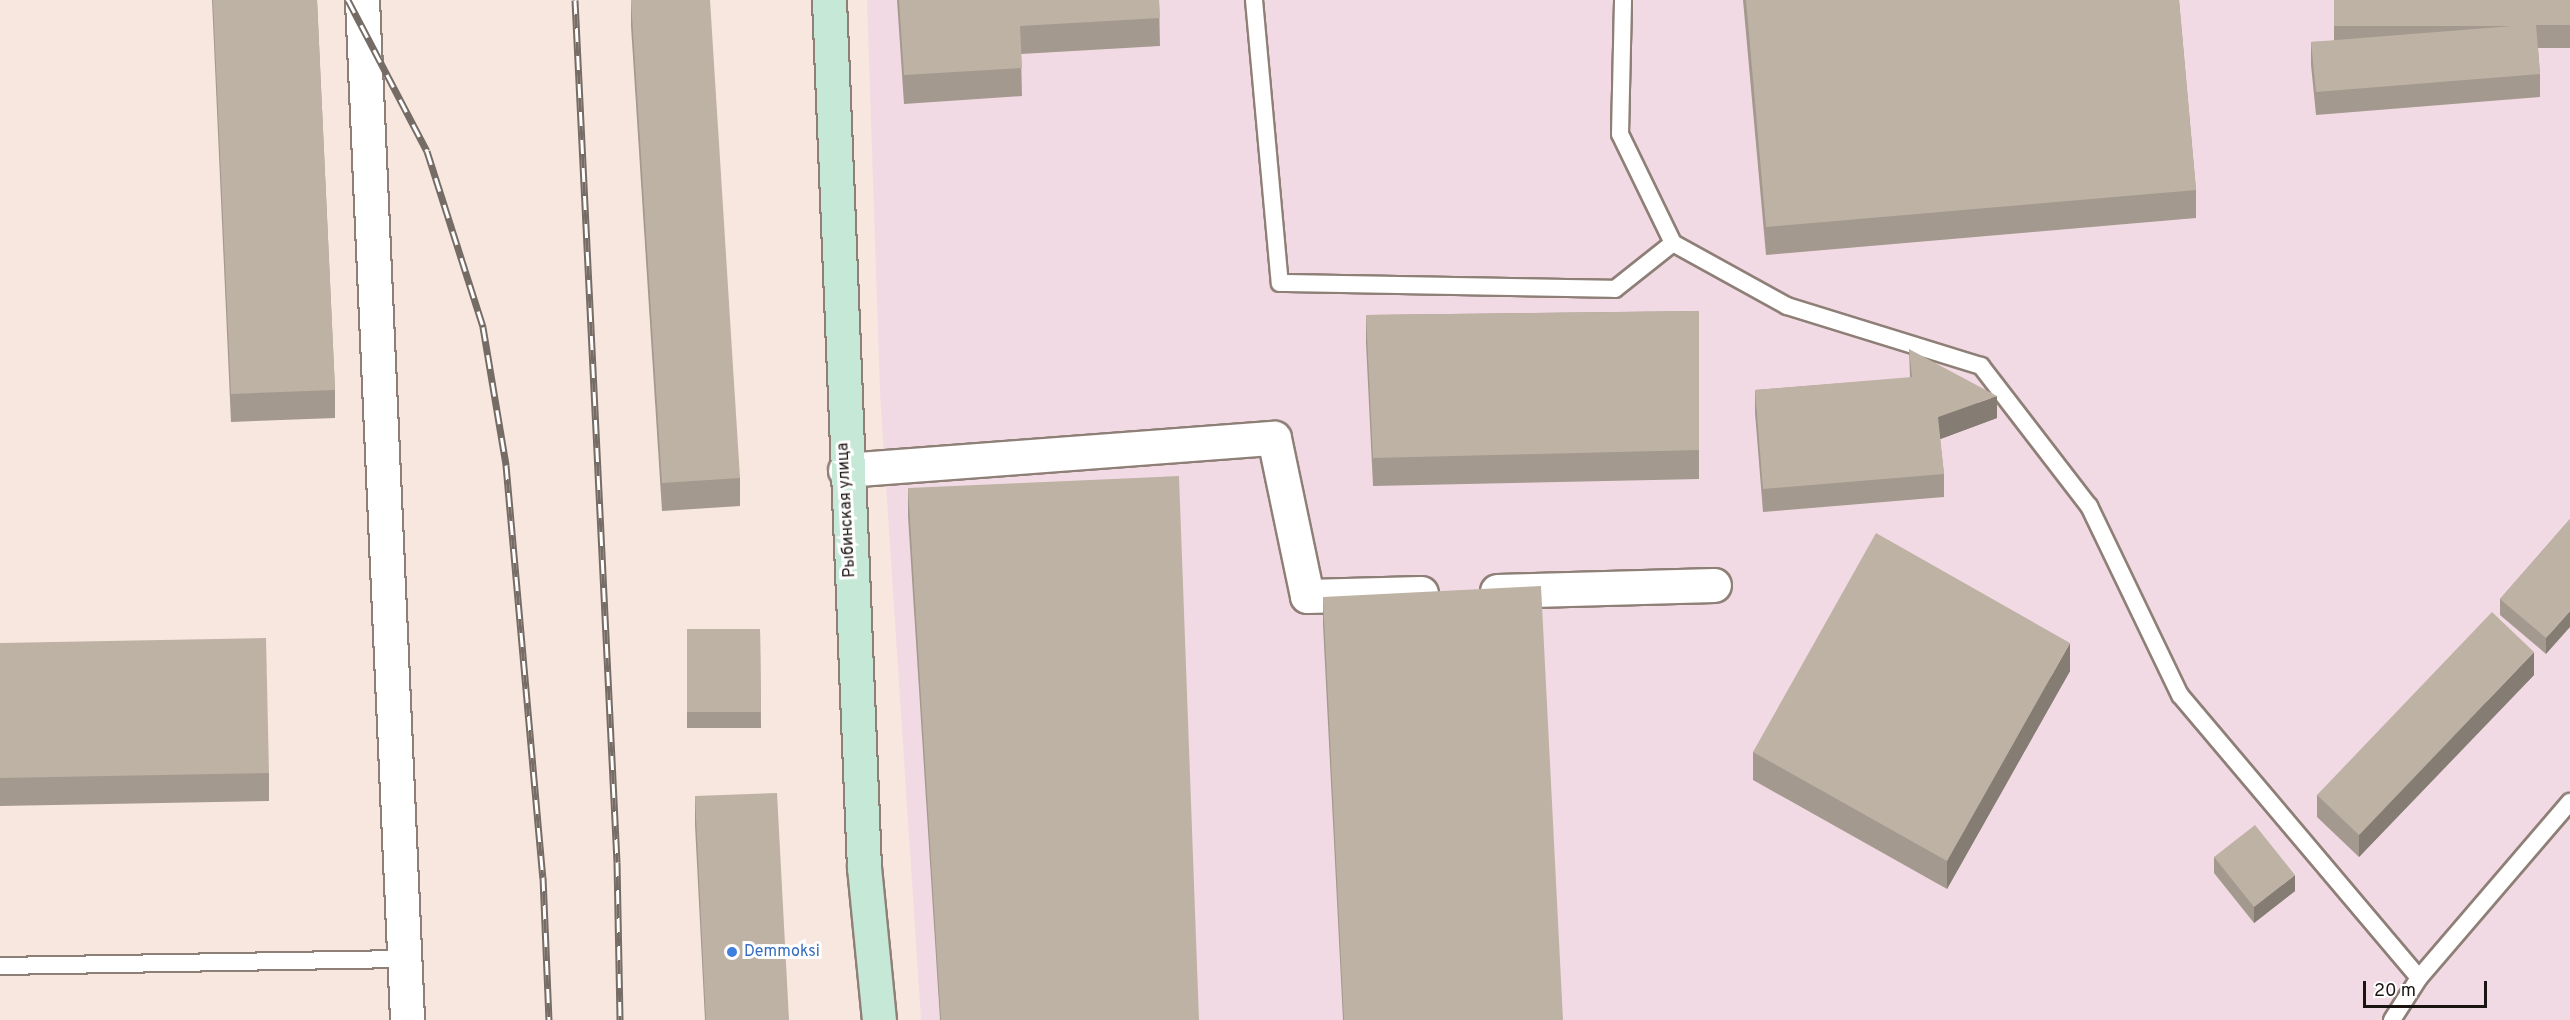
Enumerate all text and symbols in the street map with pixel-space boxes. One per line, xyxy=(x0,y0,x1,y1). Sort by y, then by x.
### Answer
street label: Рыбинская улица xyxy=(834,442,860,578)
place label: Demmoksi xyxy=(744,942,820,962)
marker: Demmoksi xyxy=(725,945,739,959)
scale bar xyxy=(2366,969,2490,1007)
text: 20 m xyxy=(2374,980,2416,1003)

